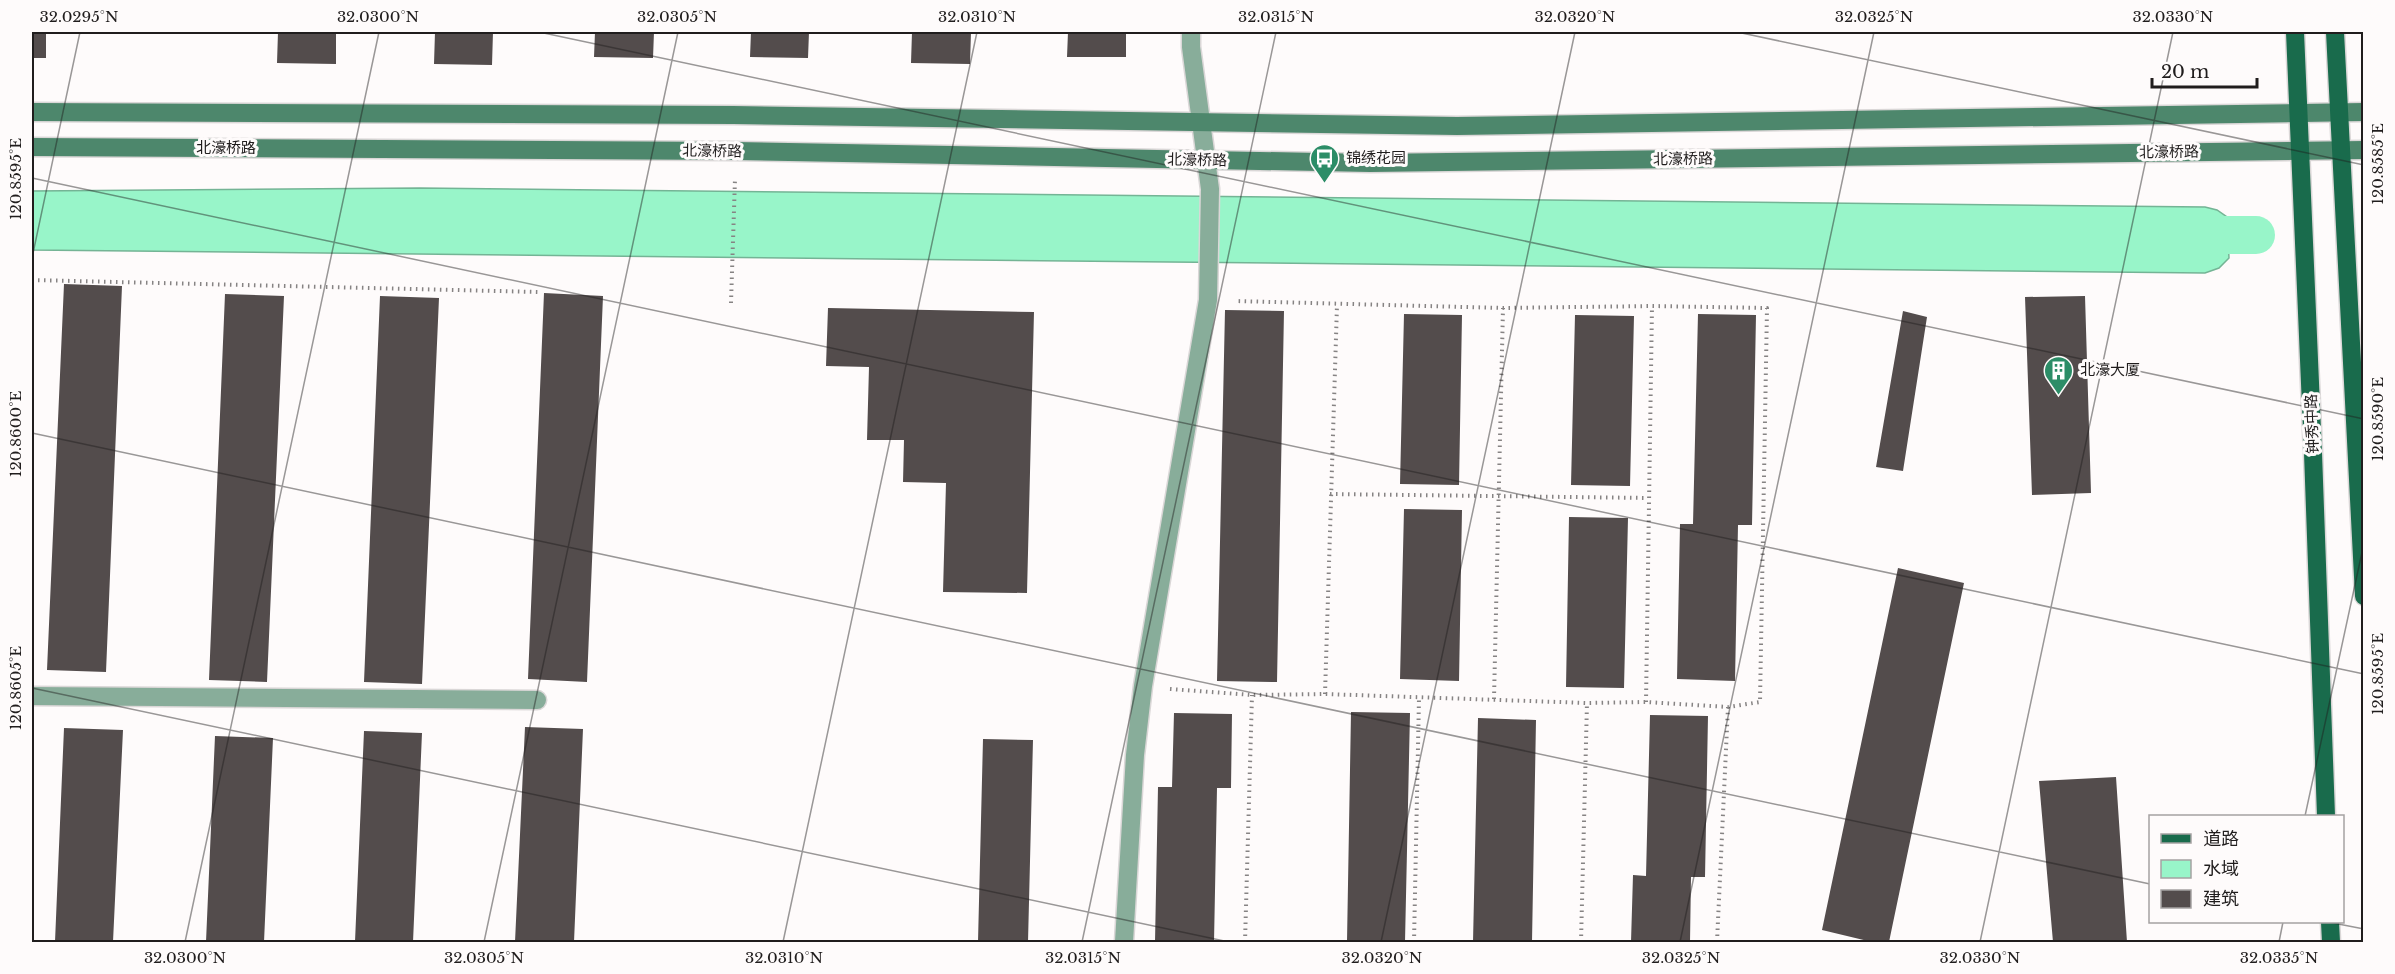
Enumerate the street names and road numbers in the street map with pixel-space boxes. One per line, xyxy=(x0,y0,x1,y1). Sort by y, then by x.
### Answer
street label: 北濠桥路 xyxy=(196,138,256,157)
street label: 北濠桥路 xyxy=(682,140,742,161)
street label: 北濠桥路 xyxy=(2139,141,2199,162)
street label: 北濠桥路 xyxy=(1653,148,1713,169)
street label: 北濠桥路 xyxy=(1167,149,1227,170)
street label: 钟秀中路 xyxy=(2301,394,2322,454)

